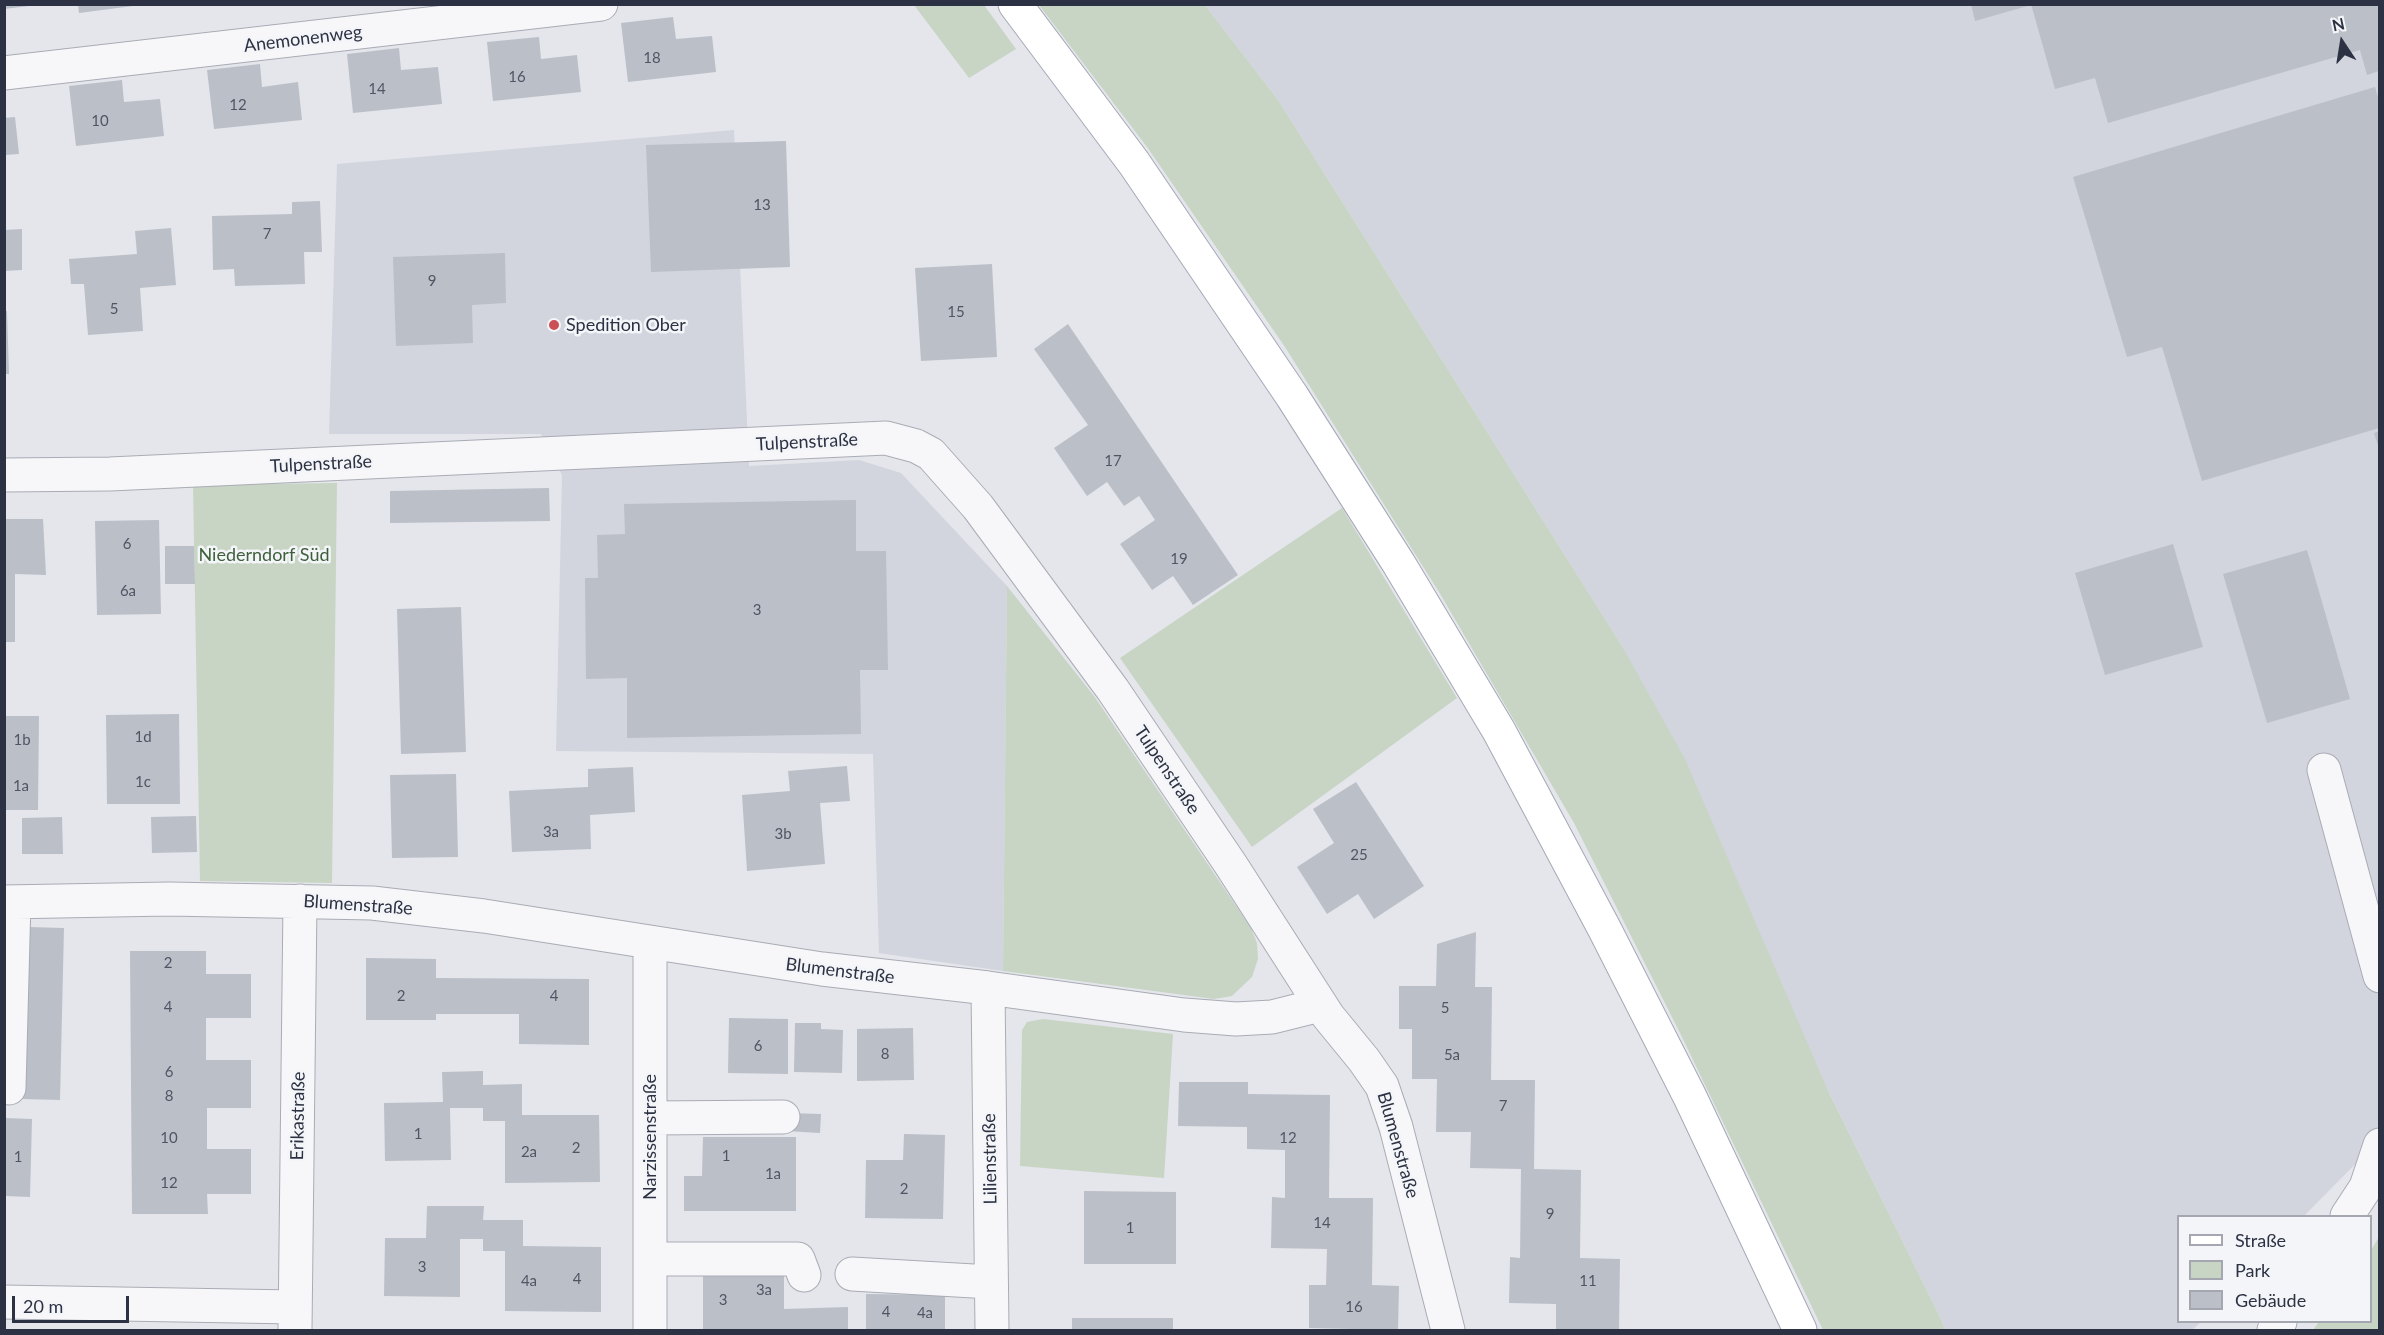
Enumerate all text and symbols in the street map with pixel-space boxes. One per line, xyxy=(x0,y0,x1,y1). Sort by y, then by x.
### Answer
north arrow xyxy=(2312,12,2372,72)
text: N xyxy=(2330,13,2346,34)
street label: Anemonenweg xyxy=(243,21,363,57)
house number: 18 xyxy=(643,49,661,67)
house number: 16 xyxy=(508,68,526,86)
house number: 14 xyxy=(368,80,386,98)
house number: 12 xyxy=(229,96,247,114)
house number: 10 xyxy=(91,112,109,130)
house number: 13 xyxy=(753,196,771,214)
house number: 7 xyxy=(263,225,271,243)
house number: 9 xyxy=(428,272,436,290)
house number: 5 xyxy=(110,300,118,318)
house number: 15 xyxy=(947,303,965,321)
place label: Spedition Ober xyxy=(566,314,686,336)
marker: Spedition Ober xyxy=(547,318,561,332)
street label: Tulpenstraße xyxy=(755,429,859,455)
street label: Tulpenstraße xyxy=(269,451,373,477)
house number: 17 xyxy=(1104,452,1122,470)
house number: 6 xyxy=(123,535,131,553)
park label: Niederndorf Süd xyxy=(198,544,330,566)
house number: 19 xyxy=(1170,550,1188,568)
house number: 6a xyxy=(120,582,136,600)
house number: 3 xyxy=(753,601,761,619)
street label: Tulpenstraße xyxy=(1129,722,1205,818)
house number: 1d xyxy=(134,728,152,746)
house number: 1b xyxy=(13,731,31,749)
house number: 1c xyxy=(135,773,151,791)
house number: 1a xyxy=(13,777,29,795)
house number: 3a xyxy=(543,823,559,841)
house number: 3b xyxy=(774,825,792,843)
house number: 25 xyxy=(1350,846,1368,864)
street label: Blumenstraße xyxy=(303,890,413,920)
house number: 2 xyxy=(164,954,172,972)
street label: Blumenstraße xyxy=(784,954,896,988)
house number: 2 xyxy=(397,987,405,1005)
house number: 4 xyxy=(550,987,558,1005)
house number: 4 xyxy=(164,998,172,1016)
house number: 5 xyxy=(1441,999,1449,1017)
house number: 6 xyxy=(754,1037,762,1055)
house number: 8 xyxy=(881,1045,889,1063)
house number: 5a xyxy=(1444,1046,1460,1064)
house number: 6 xyxy=(165,1063,173,1081)
street label: Erikastraße xyxy=(286,1071,310,1161)
street label: Narzissenstraße xyxy=(639,1074,661,1200)
house number: 8 xyxy=(165,1087,173,1105)
street label: Blumenstraße xyxy=(1373,1089,1423,1201)
house number: 7 xyxy=(1499,1097,1507,1115)
street label: Lilienstraße xyxy=(978,1113,1002,1205)
house number: 1 xyxy=(414,1125,422,1143)
house number: 10 xyxy=(160,1129,178,1147)
house number: 12 xyxy=(1279,1129,1297,1147)
house number: 2 xyxy=(572,1139,580,1157)
house number: 2a xyxy=(521,1143,537,1161)
house number: 1 xyxy=(722,1147,730,1165)
house number: 1 xyxy=(14,1148,22,1166)
house number: 1a xyxy=(765,1165,781,1183)
house number: 12 xyxy=(160,1174,178,1192)
house number: 2 xyxy=(900,1180,908,1198)
house number: 9 xyxy=(1546,1205,1554,1223)
house number: 14 xyxy=(1313,1214,1331,1232)
legend xyxy=(2177,1215,2372,1323)
house number: 1 xyxy=(1126,1219,1134,1237)
text: Straße xyxy=(2235,1229,2286,1251)
house number: 3 xyxy=(418,1258,426,1276)
text: Park xyxy=(2235,1259,2270,1281)
house number: 4 xyxy=(573,1270,581,1288)
house number: 4a xyxy=(521,1272,537,1290)
house number: 11 xyxy=(1579,1272,1597,1290)
house number: 3a xyxy=(756,1281,772,1299)
scale bar xyxy=(15,1284,132,1322)
text: Gebäude xyxy=(2235,1289,2306,1311)
house number: 3 xyxy=(719,1291,727,1309)
text: 20 m xyxy=(23,1295,63,1317)
house number: 16 xyxy=(1345,1298,1363,1316)
house number: 4 xyxy=(882,1303,890,1321)
house number: 4a xyxy=(917,1304,933,1322)

